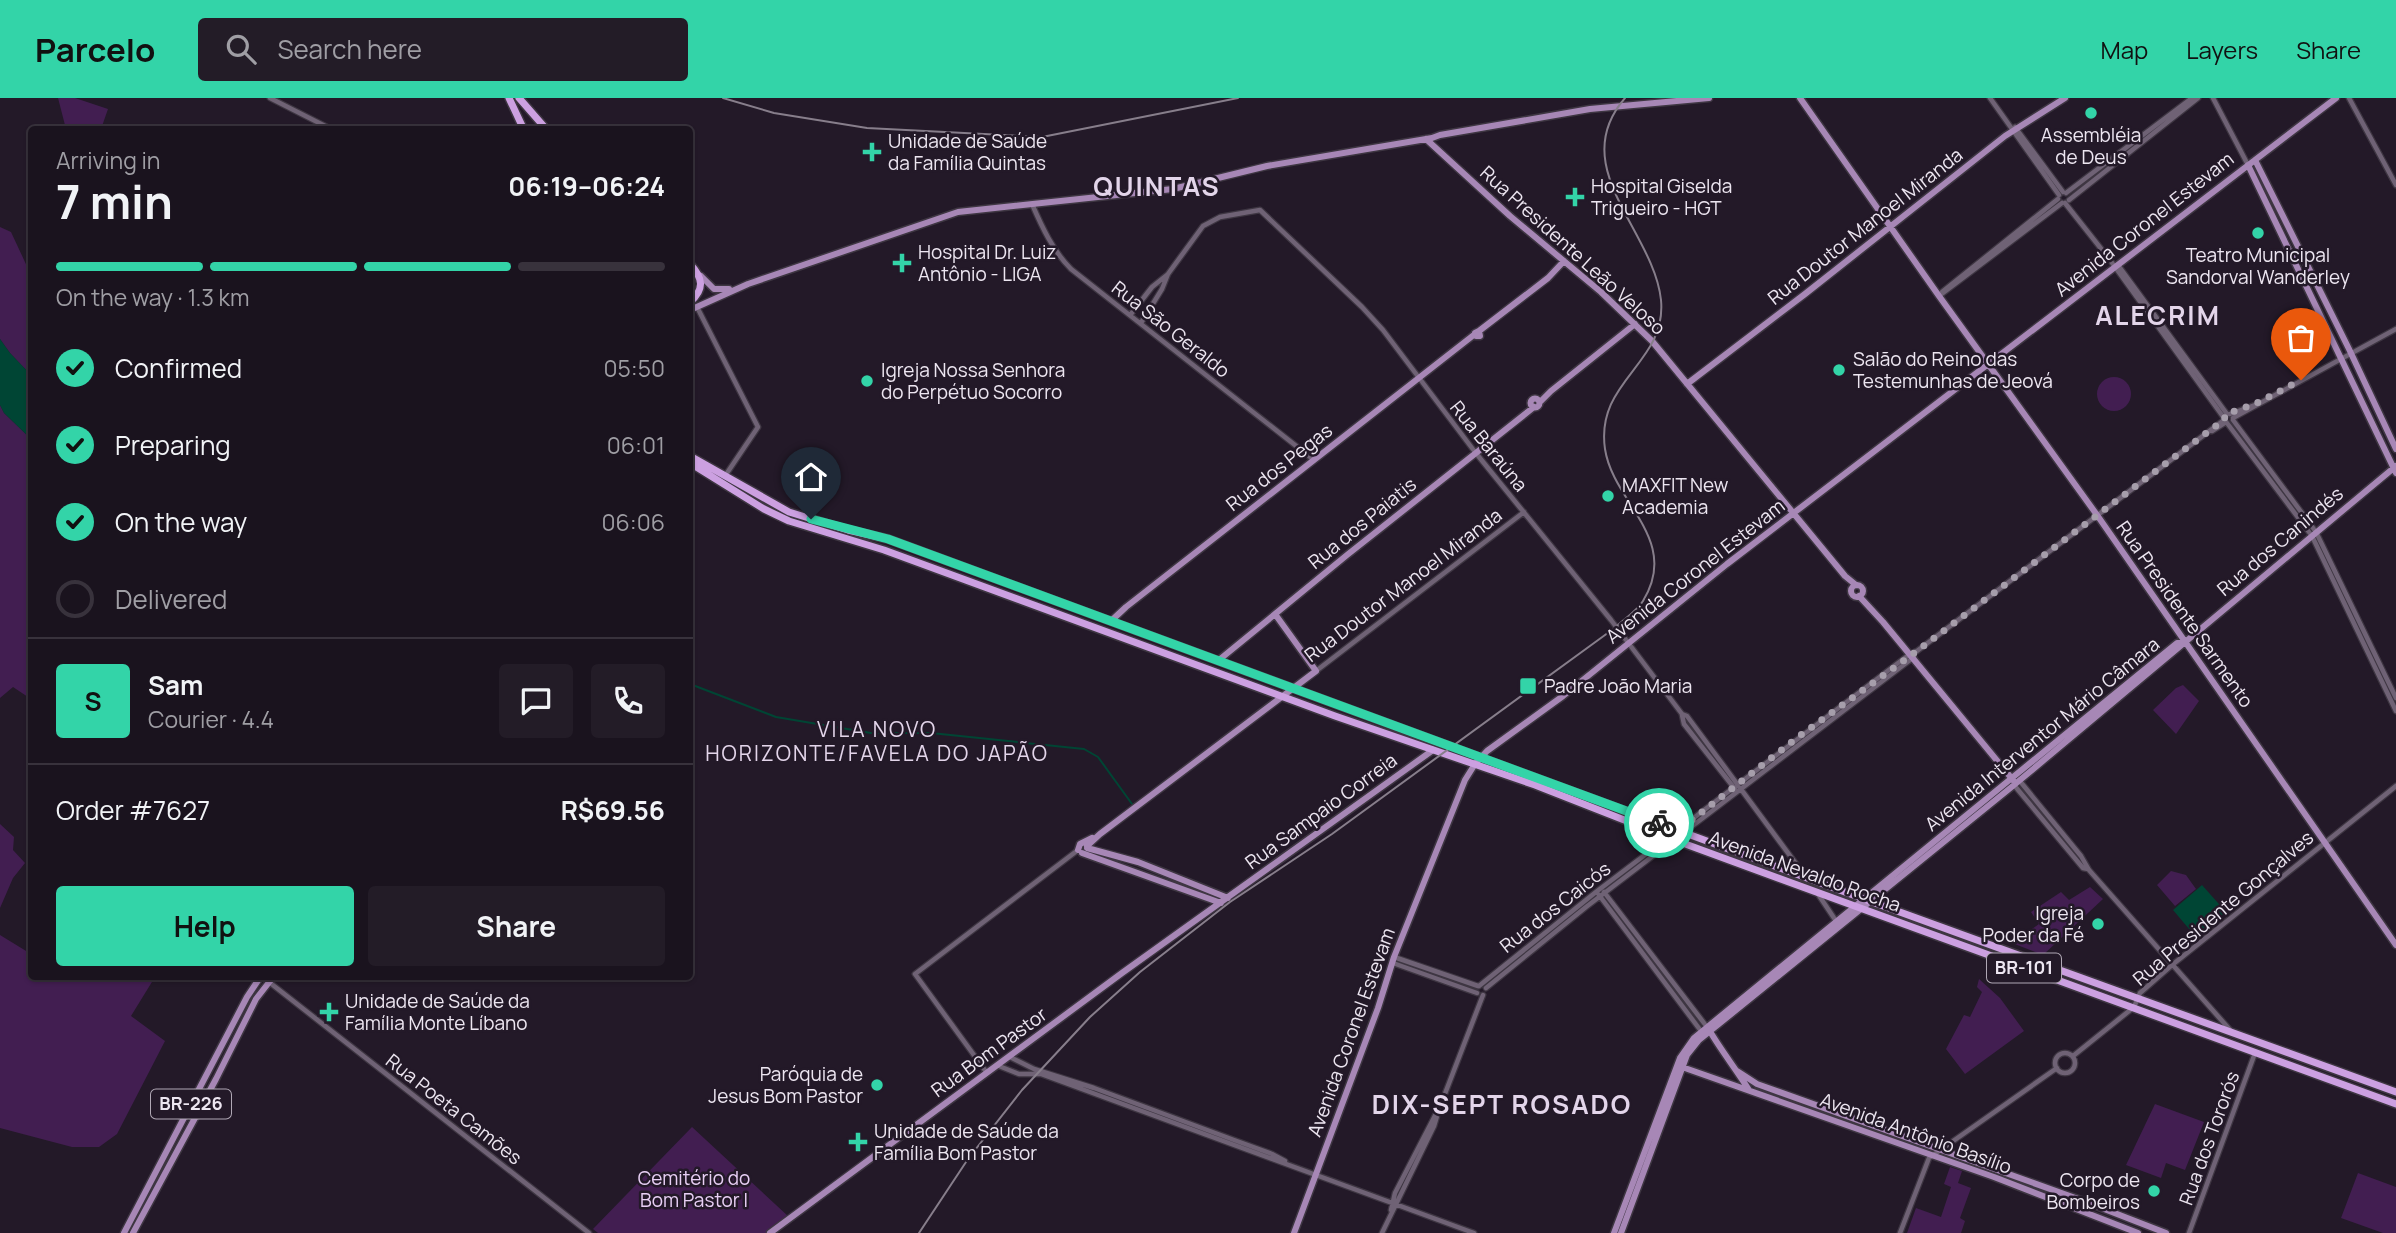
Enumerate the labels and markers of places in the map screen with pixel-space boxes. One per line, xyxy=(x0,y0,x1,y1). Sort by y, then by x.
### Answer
marker: Assembléia de Deus xyxy=(2083,105,2099,121)
place label: Assembléia de Deus xyxy=(2041,122,2141,170)
place label: Unidade de Saúde da Família Quintas xyxy=(888,128,1047,176)
marker: Unidade de Saúde da Família Quintas xyxy=(862,142,882,162)
place label: Hospital Giselda Trigueiro - HGT xyxy=(1591,173,1732,221)
marker: Hospital Giselda Trigueiro - HGT xyxy=(1565,187,1585,207)
marker: Teatro Municipal Sandorval Wanderley xyxy=(2250,225,2266,241)
place label: Hospital Dr. Luiz Antônio - LIGA xyxy=(918,239,1056,287)
place label: Teatro Municipal Sandorval Wanderley xyxy=(2166,242,2350,290)
marker: Hospital Dr. Luiz Antônio - LIGA xyxy=(892,253,912,273)
pin xyxy=(2271,308,2331,380)
place label: Salão do Reino das Testemunhas de Jeová xyxy=(1853,346,2053,394)
place label: Igreja Nossa Senhora do Perpétuo Socorro xyxy=(881,357,1065,405)
marker: Salão do Reino das Testemunhas de Jeová xyxy=(1831,362,1847,378)
marker: Igreja Nossa Senhora do Perpétuo Socorro xyxy=(859,373,875,389)
pin xyxy=(781,447,841,519)
place label: MAXFIT New Academia xyxy=(1622,472,1729,520)
marker: MAXFIT New Academia xyxy=(1600,488,1616,504)
place label: Padre João Maria xyxy=(1544,673,1692,699)
marker: Padre João Maria xyxy=(1518,676,1538,696)
place label: Igreja Poder da Fé xyxy=(1982,900,2084,948)
marker: Igreja Poder da Fé xyxy=(2090,916,2106,932)
place label: Unidade de Saúde da Família Monte Líbano xyxy=(345,988,530,1036)
marker: Unidade de Saúde da Família Monte Líbano xyxy=(319,1002,339,1022)
place label: Paróquia de Jesus Bom Pastor xyxy=(708,1061,863,1109)
marker: Paróquia de Jesus Bom Pastor xyxy=(869,1077,885,1093)
place label: Unidade de Saúde da Família Bom Pastor xyxy=(874,1118,1059,1166)
marker: Unidade de Saúde da Família Bom Pastor xyxy=(848,1132,868,1152)
place label: Corpo de Bombeiros xyxy=(2046,1167,2140,1215)
marker: Corpo de Bombeiros xyxy=(2146,1183,2162,1199)

